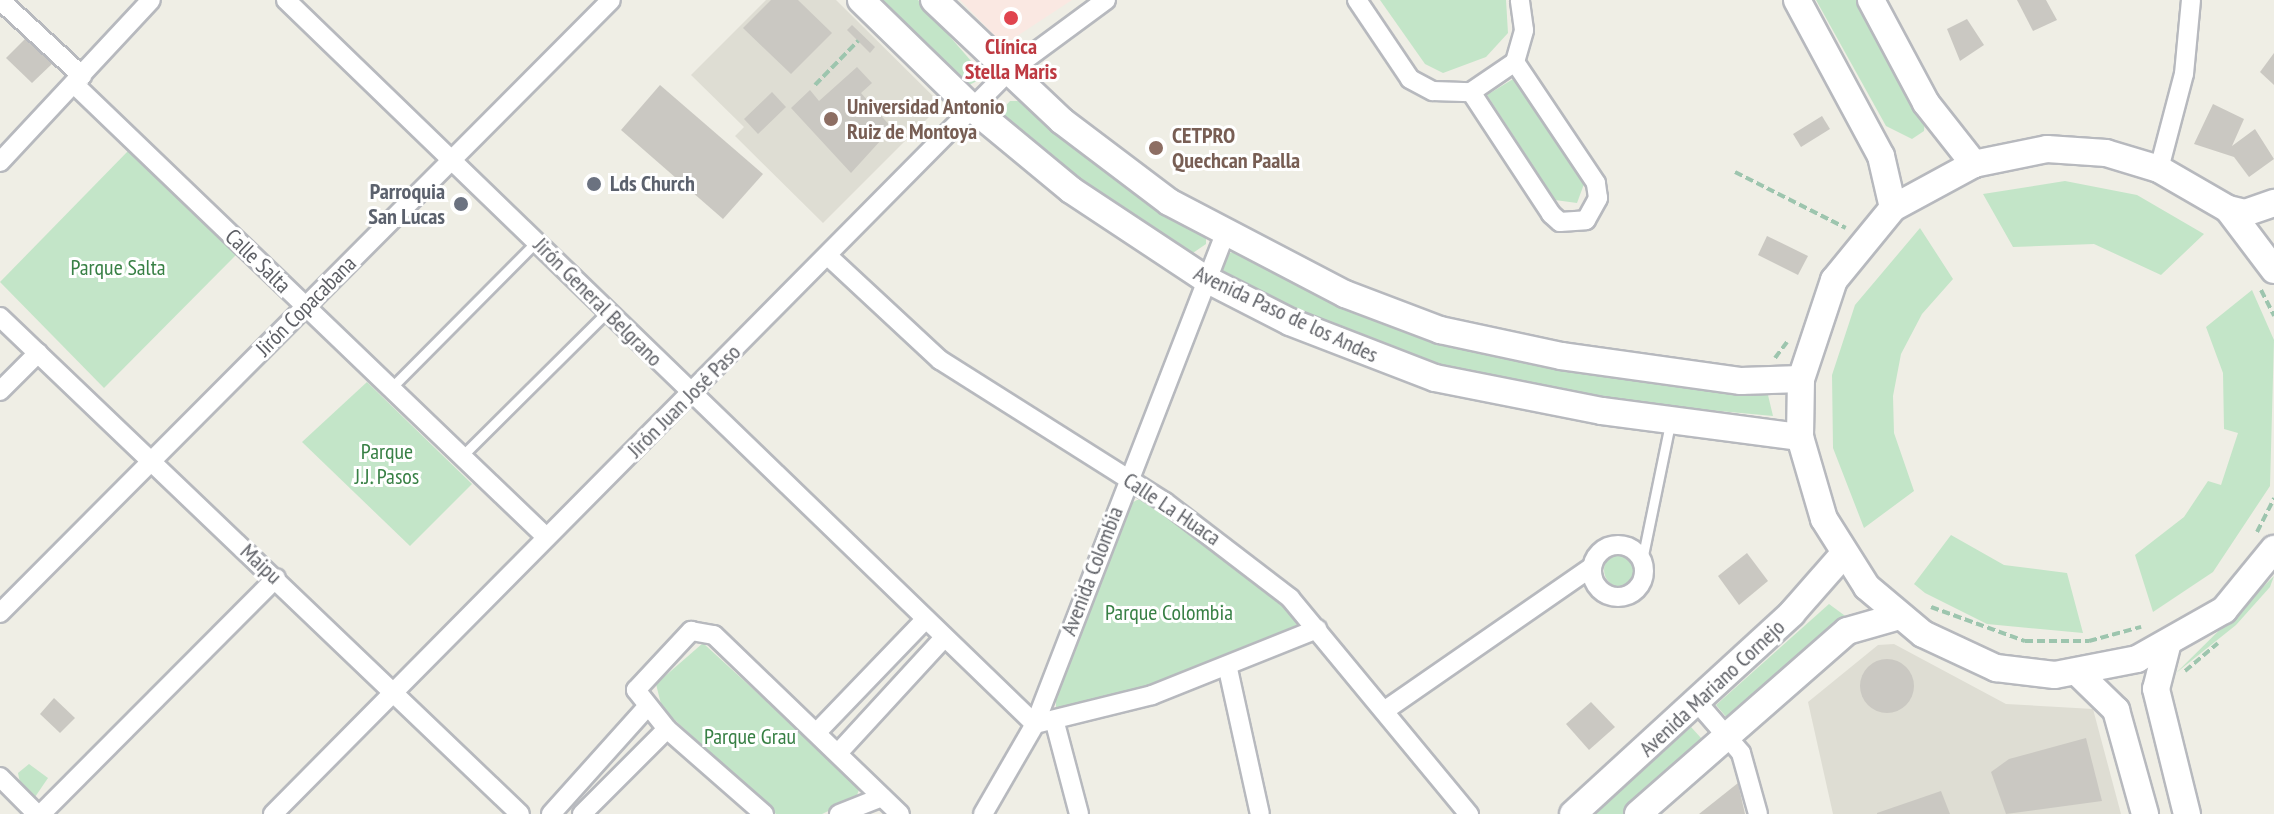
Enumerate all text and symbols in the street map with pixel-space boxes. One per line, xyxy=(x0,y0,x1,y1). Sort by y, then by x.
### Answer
marker: Clínica Stella Maris xyxy=(1000,7,1022,29)
place label: Clínica Stella Maris xyxy=(965,33,1057,84)
place label: Universidad Antonio Ruiz de Montoya xyxy=(847,93,1005,144)
marker: Universidad Antonio Ruiz de Montoya xyxy=(822,110,840,128)
place label: CETPRO Quechcan Paalla xyxy=(1172,122,1300,174)
marker: CETPRO Quechcan Paalla xyxy=(1147,139,1165,157)
place label: Lds Church xyxy=(610,171,695,197)
marker: Lds Church xyxy=(585,175,603,193)
place label: Parroquia San Lucas xyxy=(368,178,445,230)
marker: Parroquia San Lucas xyxy=(452,195,470,213)
street label: Calle Salta xyxy=(220,223,296,299)
street label: Jirón General Belgrano xyxy=(528,232,668,372)
street label: Jirón Copacabana xyxy=(250,250,362,362)
park label: Parque Salta xyxy=(70,255,166,281)
street label: Avenida Paso de los Andes xyxy=(1190,260,1382,368)
street label: Jirón Juan José Paso xyxy=(622,339,746,463)
park label: Parque J.J. Pasos xyxy=(354,438,420,490)
street label: Calle La Huaca xyxy=(1118,467,1226,551)
street label: Avenida Colombia xyxy=(1055,503,1129,639)
street label: Maipu xyxy=(235,538,287,590)
park label: Parque Colombia xyxy=(1105,600,1233,626)
street label: Avenida Mariano Cornejo xyxy=(1634,614,1790,762)
park label: Parque Grau xyxy=(704,724,796,750)

